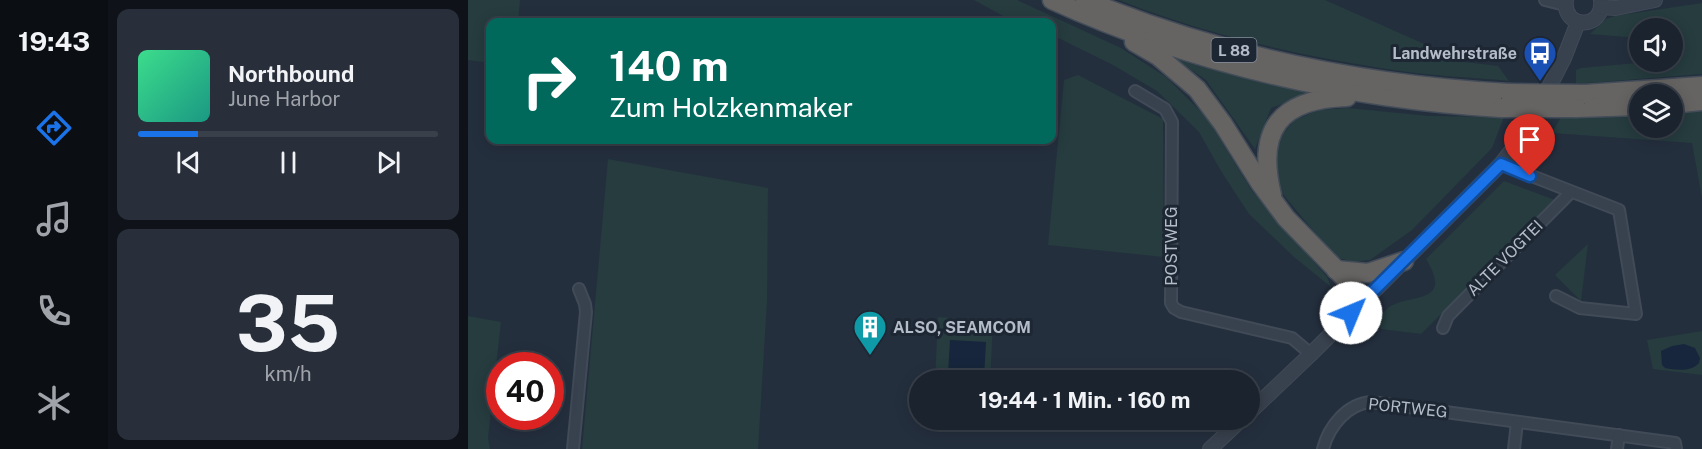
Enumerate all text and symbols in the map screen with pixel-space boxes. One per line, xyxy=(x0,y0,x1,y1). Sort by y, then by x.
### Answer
map controls xyxy=(1629,18,1683,138)
button: sound xyxy=(1629,18,1683,72)
text: 19:43 xyxy=(18,25,90,57)
bus stop icon: Landwehrstraße xyxy=(1522,35,1558,82)
road number: L 88 xyxy=(1212,38,1257,62)
text: 140 m xyxy=(609,41,729,90)
icon: right xyxy=(510,42,588,120)
place label: Landwehrstraße xyxy=(1392,44,1517,63)
text: Northbound xyxy=(228,61,354,87)
button: layers xyxy=(1629,84,1683,138)
text: June Harbor xyxy=(228,87,340,111)
text: Zum Holzkenmaker xyxy=(609,91,853,123)
icon: directions xyxy=(33,107,75,149)
pin xyxy=(1504,114,1555,176)
icon: arrive xyxy=(1513,123,1546,156)
icon: previous xyxy=(172,146,205,179)
icon: pause xyxy=(272,146,305,179)
icon: next xyxy=(372,146,405,179)
icon: music xyxy=(33,198,75,240)
street label: POSTWEG xyxy=(1162,206,1181,286)
street label: ALTE VOGTEI xyxy=(1463,216,1547,300)
text: 35 xyxy=(236,277,340,369)
position arrow xyxy=(1319,281,1383,345)
icon: phone xyxy=(33,290,75,332)
building icon: ALSO, SEAMCOM xyxy=(852,309,888,356)
place label: ALSO, SEAMCOM xyxy=(893,318,1031,337)
speed limit sign: 40 xyxy=(486,352,564,430)
text: km/h xyxy=(264,362,312,386)
icon: climate xyxy=(33,382,75,424)
text: 19:44 · 1 Min. · 160 m xyxy=(979,387,1190,413)
street label: PORTWEG xyxy=(1367,394,1449,422)

